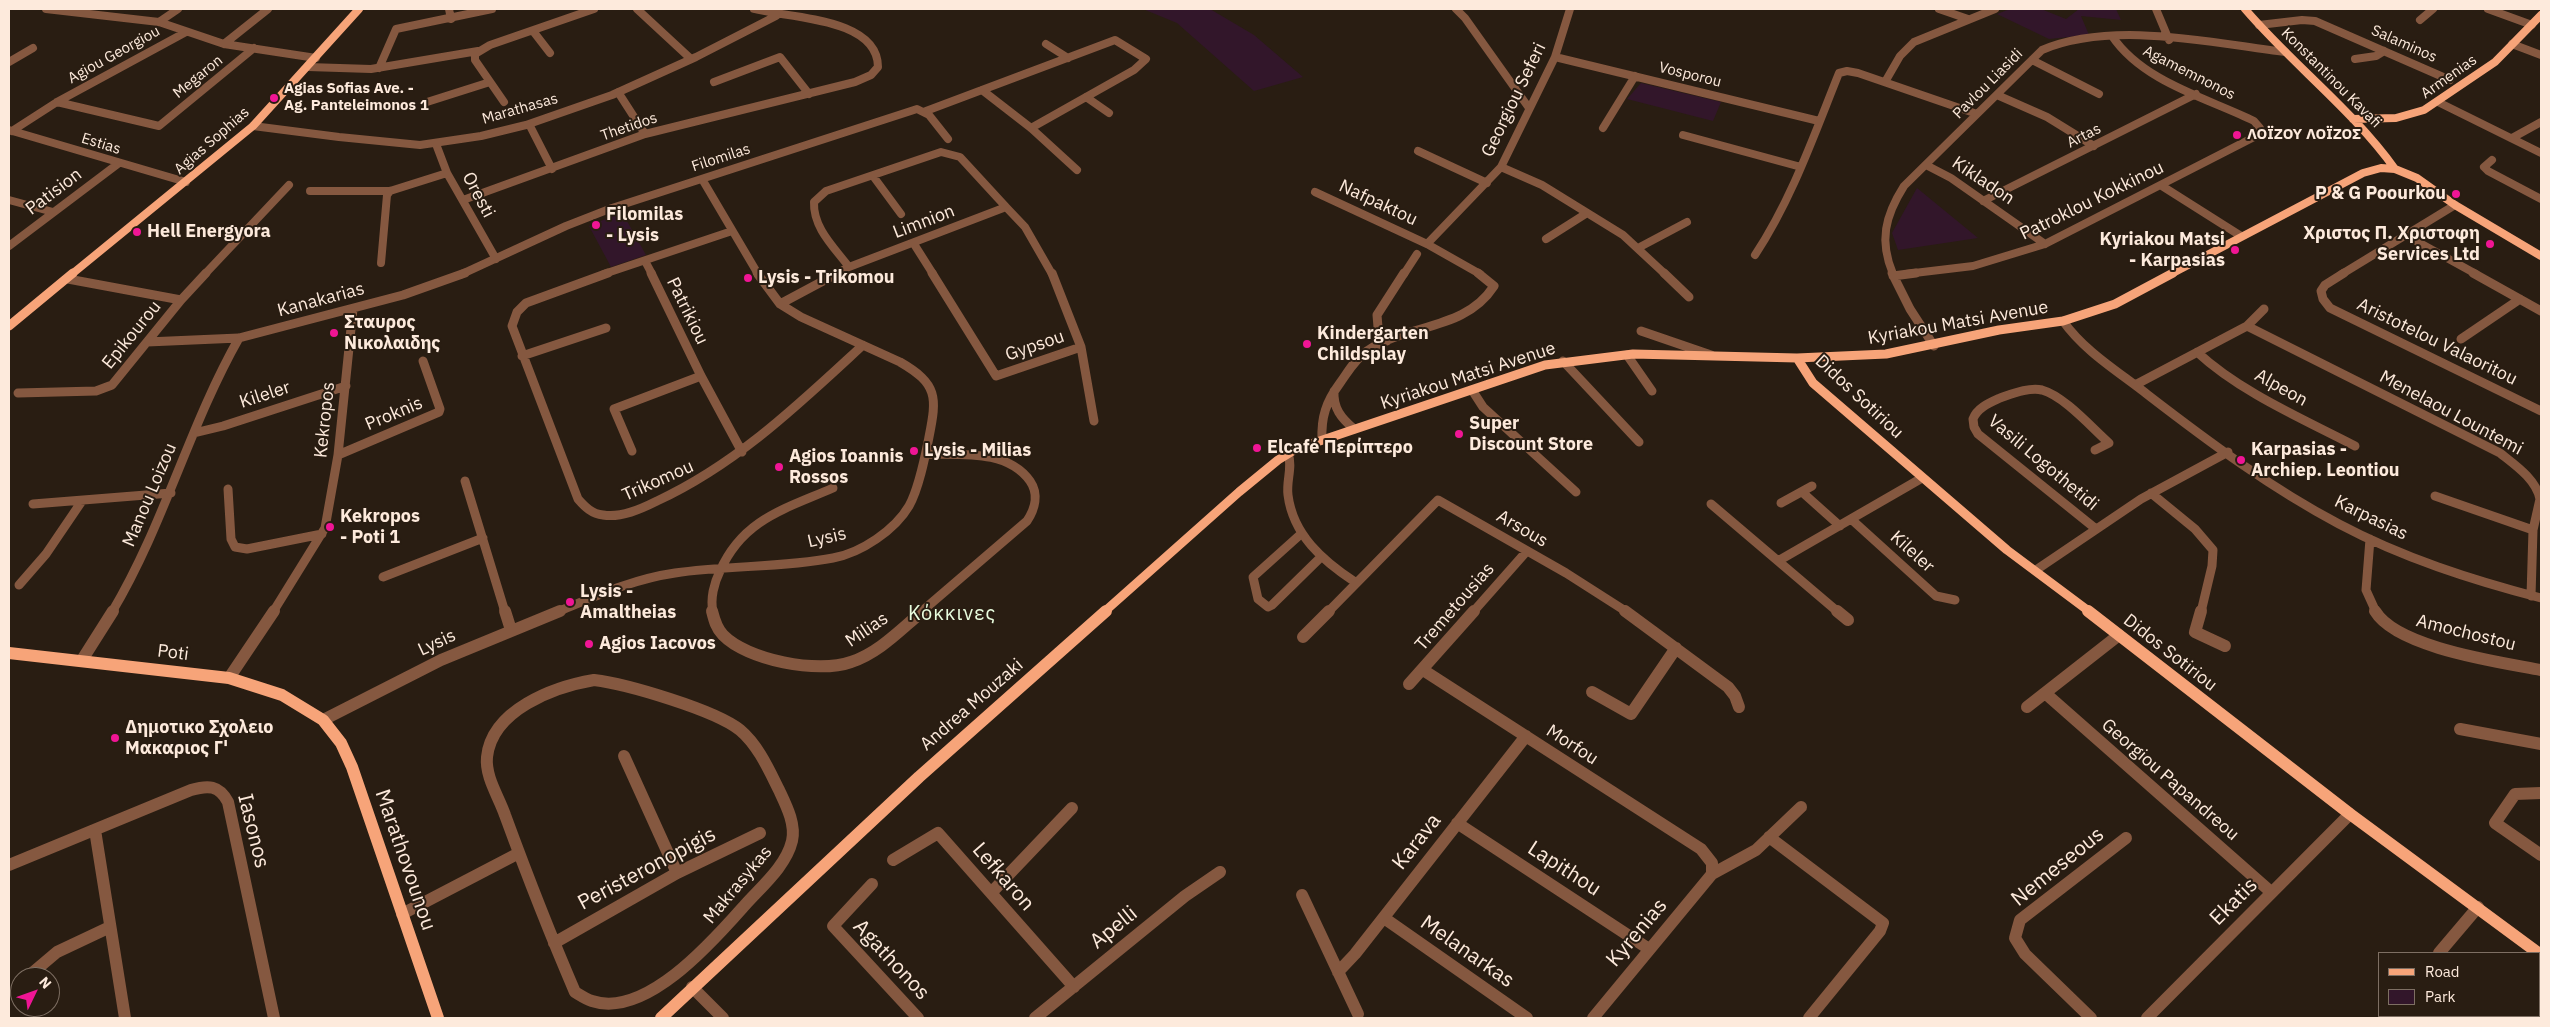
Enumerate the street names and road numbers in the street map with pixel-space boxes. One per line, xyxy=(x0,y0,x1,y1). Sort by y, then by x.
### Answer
street label: Agiou Georgiou xyxy=(65,22,163,88)
street label: Salaminos xyxy=(2368,22,2440,66)
street label: Konstantinou Kavafi xyxy=(2277,24,2385,132)
street label: Georgiou Seferi xyxy=(1477,39,1551,161)
street label: Agamemnonos xyxy=(2140,42,2238,104)
street label: Pavlou Liasidi xyxy=(1949,45,2027,123)
street label: Armenias xyxy=(2418,51,2480,103)
street label: Megaron xyxy=(170,52,226,102)
street label: Vosporou xyxy=(1657,59,1723,91)
street label: Marathasas xyxy=(480,90,560,128)
street label: Agias Sophias xyxy=(171,104,253,178)
street label: Thetidos xyxy=(598,109,660,145)
street label: Artas xyxy=(2064,120,2104,152)
street label: Estias xyxy=(79,130,123,158)
street label: Filomilas xyxy=(689,140,753,176)
street label: Kikladon xyxy=(1948,152,2018,210)
street label: Patroklou Kokkinou xyxy=(2017,157,2167,245)
street label: Patision xyxy=(22,164,86,220)
street label: Oresti xyxy=(457,168,499,222)
street label: Nafpaktou xyxy=(1335,175,1421,231)
street label: Limnion xyxy=(890,200,958,244)
street label: Patrikiou xyxy=(661,274,713,348)
street label: Kanakarias xyxy=(275,278,367,322)
street label: Aristotelou Valaoritou xyxy=(2353,294,2521,390)
street label: Epikourou xyxy=(98,296,166,374)
street label: Kyriakou Matsi Avenue xyxy=(1866,296,2050,350)
street label: Gypsou xyxy=(1003,326,1067,366)
street label: Kyriakou Matsi Avenue xyxy=(1378,337,1558,415)
street label: Didos Sotiriou xyxy=(1810,351,1908,443)
street label: Alpeon xyxy=(2251,365,2311,411)
street label: Menelaou Lountemi xyxy=(2376,366,2526,460)
street label: Kileler xyxy=(237,377,293,413)
street label: Kekropos xyxy=(310,381,340,459)
street label: Proknis xyxy=(362,392,426,436)
street label: Vasili Logothetidi xyxy=(1983,411,2103,515)
street label: Manou Loizou xyxy=(118,440,182,550)
street label: Trikomou xyxy=(619,456,697,506)
street label: Karpasias xyxy=(2331,491,2411,545)
street label: Arsous xyxy=(1492,506,1552,552)
street label: Lysis xyxy=(805,523,849,553)
street label: Kileler xyxy=(1885,527,1939,577)
street label: Tremetousias xyxy=(1411,559,1499,655)
street label: Milias xyxy=(842,608,892,652)
street label: Didos Sotiriou xyxy=(2119,610,2221,696)
street label: Amochostou xyxy=(2414,610,2518,656)
street label: Lysis xyxy=(415,625,459,661)
street label: Poti xyxy=(156,640,190,666)
street label: Andrea Mouzaki xyxy=(916,654,1028,756)
street label: Georgiou Papandreou xyxy=(2097,714,2243,846)
street label: Morfou xyxy=(1542,720,1602,770)
street label: Marathovounou xyxy=(369,786,441,934)
street label: Iasonos xyxy=(232,791,274,871)
street label: Karava xyxy=(1387,809,1447,875)
street label: Peristeronopigis xyxy=(574,822,720,916)
street label: Nemeseous xyxy=(2007,822,2109,912)
street label: Lapithou xyxy=(1523,836,1605,902)
street label: Lefkaron xyxy=(967,838,1039,916)
street label: Makrasykas xyxy=(699,842,777,928)
street label: Ekatis xyxy=(2205,873,2263,931)
street label: Kyrenias xyxy=(1601,894,1673,972)
street label: Apelli xyxy=(1085,901,1143,955)
street label: Melanarkas xyxy=(1415,910,1519,994)
street label: Agathonos xyxy=(847,915,935,1005)

